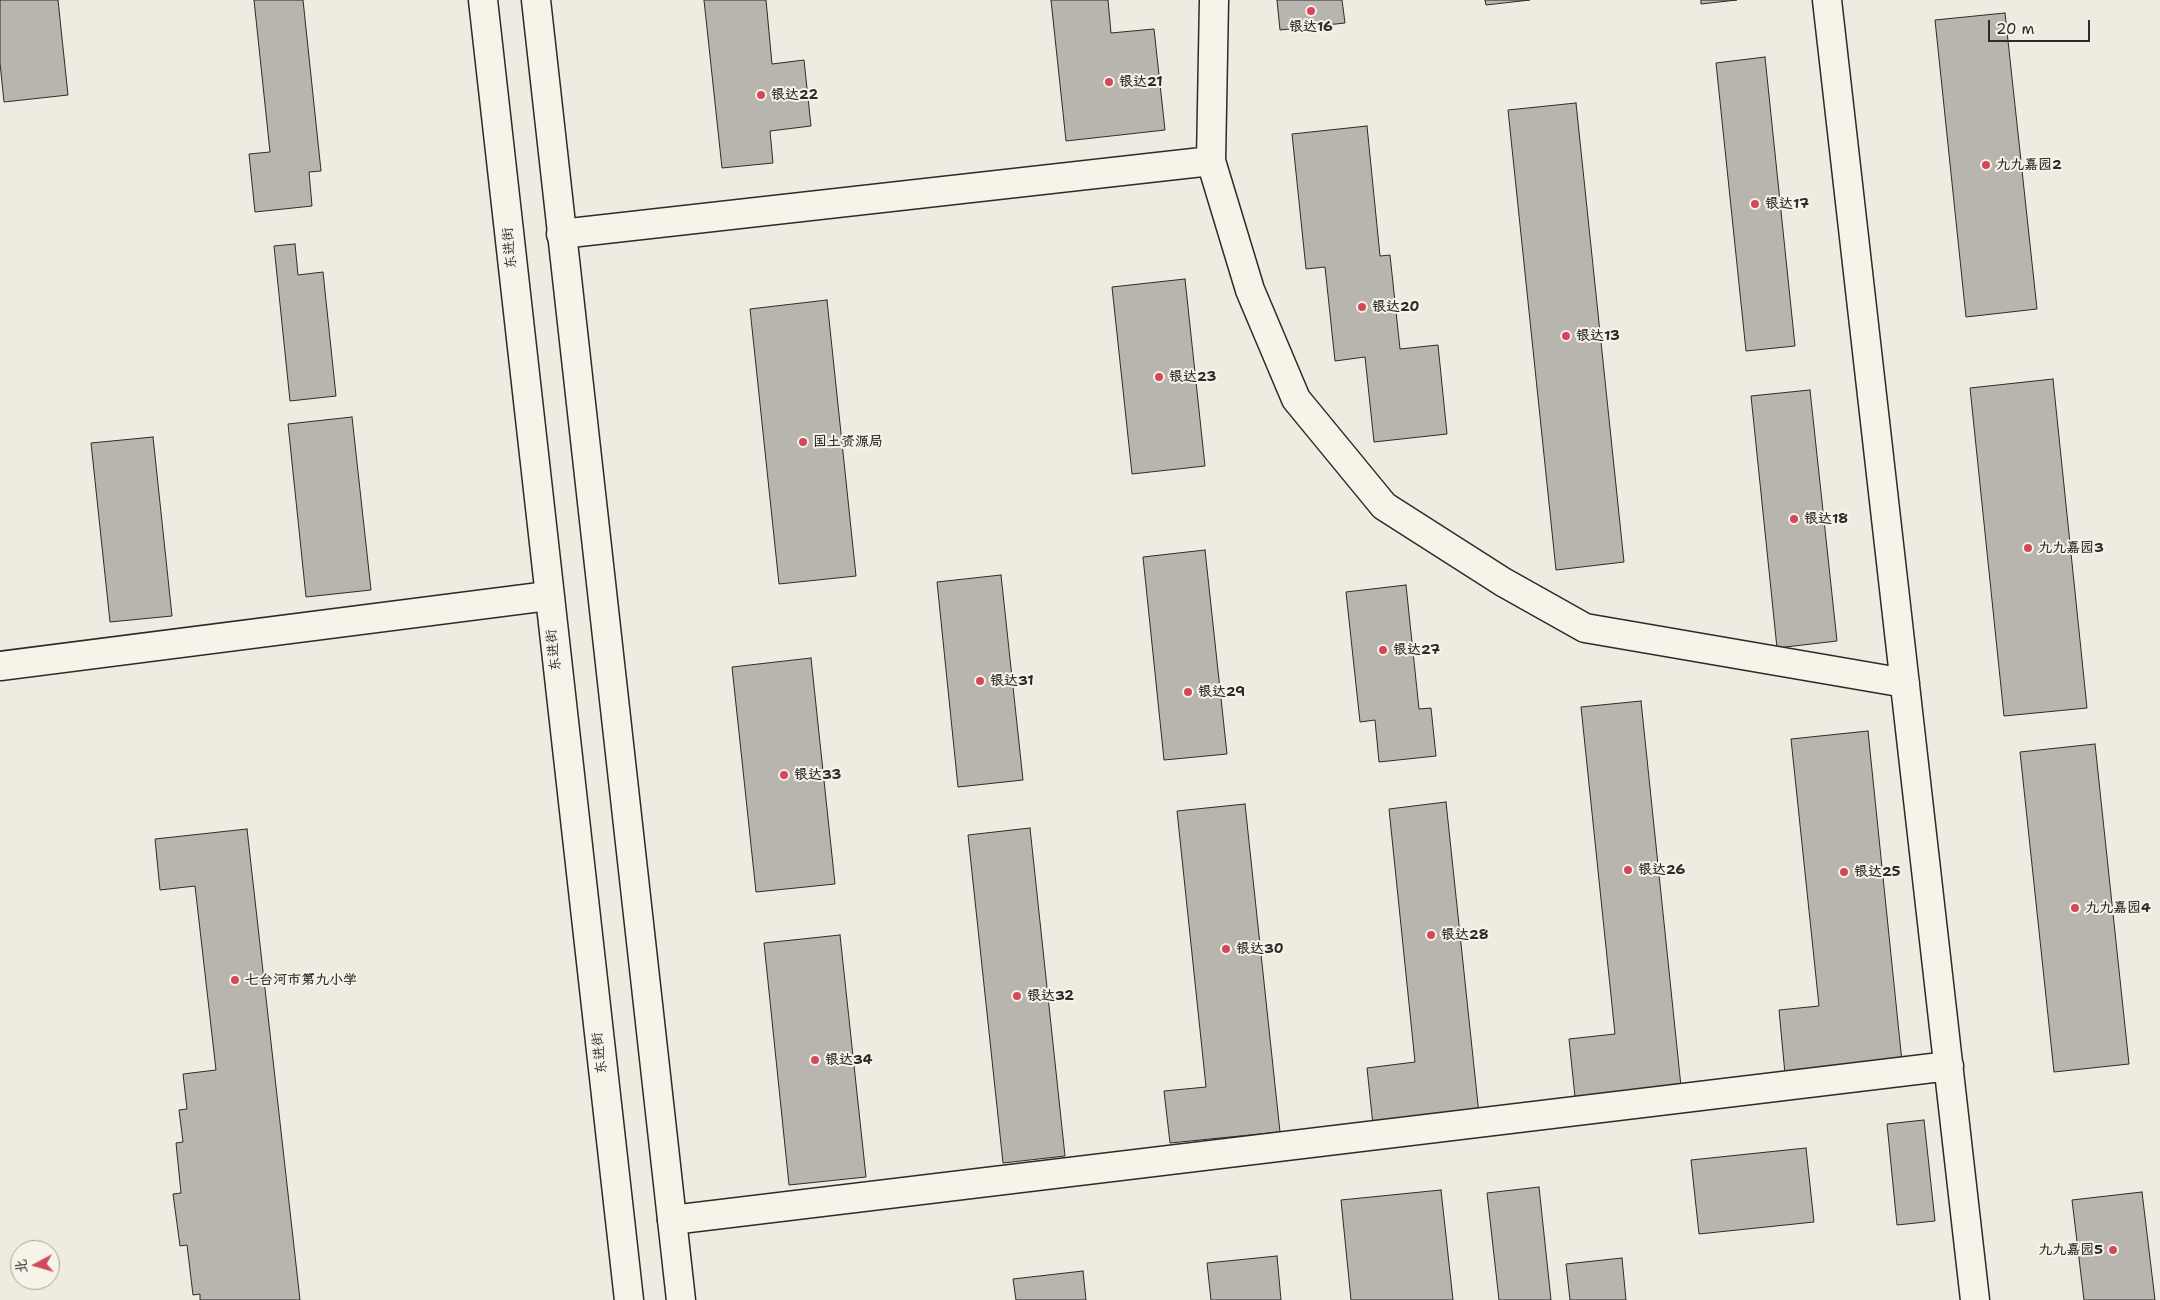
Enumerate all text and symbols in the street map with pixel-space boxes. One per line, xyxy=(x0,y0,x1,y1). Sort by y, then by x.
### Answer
marker: 银达16 xyxy=(1305,5,1317,17)
scale bar xyxy=(1990,10,2092,42)
place label: 银达16 xyxy=(1289,19,1333,35)
text: 20 m xyxy=(1996,19,2035,39)
place label: 银达21 xyxy=(1119,74,1163,90)
marker: 银达21 xyxy=(1103,76,1115,88)
place label: 银达22 xyxy=(771,87,818,103)
marker: 银达22 xyxy=(755,89,767,101)
place label: 九九嘉园2 xyxy=(1996,157,2062,173)
marker: 九九嘉园2 xyxy=(1980,159,1992,171)
place label: 银达17 xyxy=(1765,196,1809,212)
marker: 银达17 xyxy=(1749,198,1761,210)
street label: 东进街 xyxy=(499,226,521,270)
place label: 银达20 xyxy=(1372,299,1419,315)
marker: 银达20 xyxy=(1356,301,1368,313)
place label: 银达13 xyxy=(1576,328,1620,344)
marker: 银达13 xyxy=(1560,330,1572,342)
place label: 银达23 xyxy=(1169,369,1216,385)
marker: 银达23 xyxy=(1153,371,1165,383)
place label: 国土资源局 xyxy=(813,434,883,450)
marker: 国土资源局 xyxy=(797,436,809,448)
place label: 银达18 xyxy=(1804,511,1848,527)
marker: 银达18 xyxy=(1788,513,1800,525)
place label: 九九嘉园3 xyxy=(2038,540,2104,556)
marker: 九九嘉园3 xyxy=(2022,542,2034,554)
street label: 东进街 xyxy=(543,628,565,672)
place label: 银达27 xyxy=(1393,642,1440,658)
marker: 银达27 xyxy=(1377,644,1389,656)
place label: 银达31 xyxy=(990,673,1034,689)
marker: 银达31 xyxy=(974,675,986,687)
place label: 银达29 xyxy=(1198,684,1245,700)
marker: 银达29 xyxy=(1182,686,1194,698)
place label: 银达33 xyxy=(794,767,841,783)
marker: 银达33 xyxy=(778,769,790,781)
place label: 银达26 xyxy=(1638,862,1685,878)
marker: 银达26 xyxy=(1622,864,1634,876)
place label: 银达25 xyxy=(1854,864,1900,880)
marker: 银达25 xyxy=(1838,866,1850,878)
place label: 九九嘉园4 xyxy=(2085,900,2151,916)
marker: 九九嘉园4 xyxy=(2069,902,2081,914)
place label: 银达28 xyxy=(1441,927,1488,943)
marker: 银达28 xyxy=(1425,929,1437,941)
place label: 银达30 xyxy=(1236,941,1284,957)
marker: 银达30 xyxy=(1220,943,1232,955)
place label: 七台河市第九小学 xyxy=(245,972,357,988)
marker: 七台河市第九小学 xyxy=(229,974,241,986)
place label: 银达32 xyxy=(1027,988,1074,1004)
marker: 银达32 xyxy=(1011,990,1023,1002)
street label: 东进街 xyxy=(589,1031,611,1075)
place label: 银达34 xyxy=(825,1052,872,1068)
marker: 银达34 xyxy=(809,1054,821,1066)
north arrow xyxy=(10,1240,60,1290)
place label: 九九嘉园5 xyxy=(2038,1242,2103,1258)
marker: 九九嘉园5 xyxy=(2107,1244,2119,1256)
text: 北 xyxy=(11,1259,31,1274)

